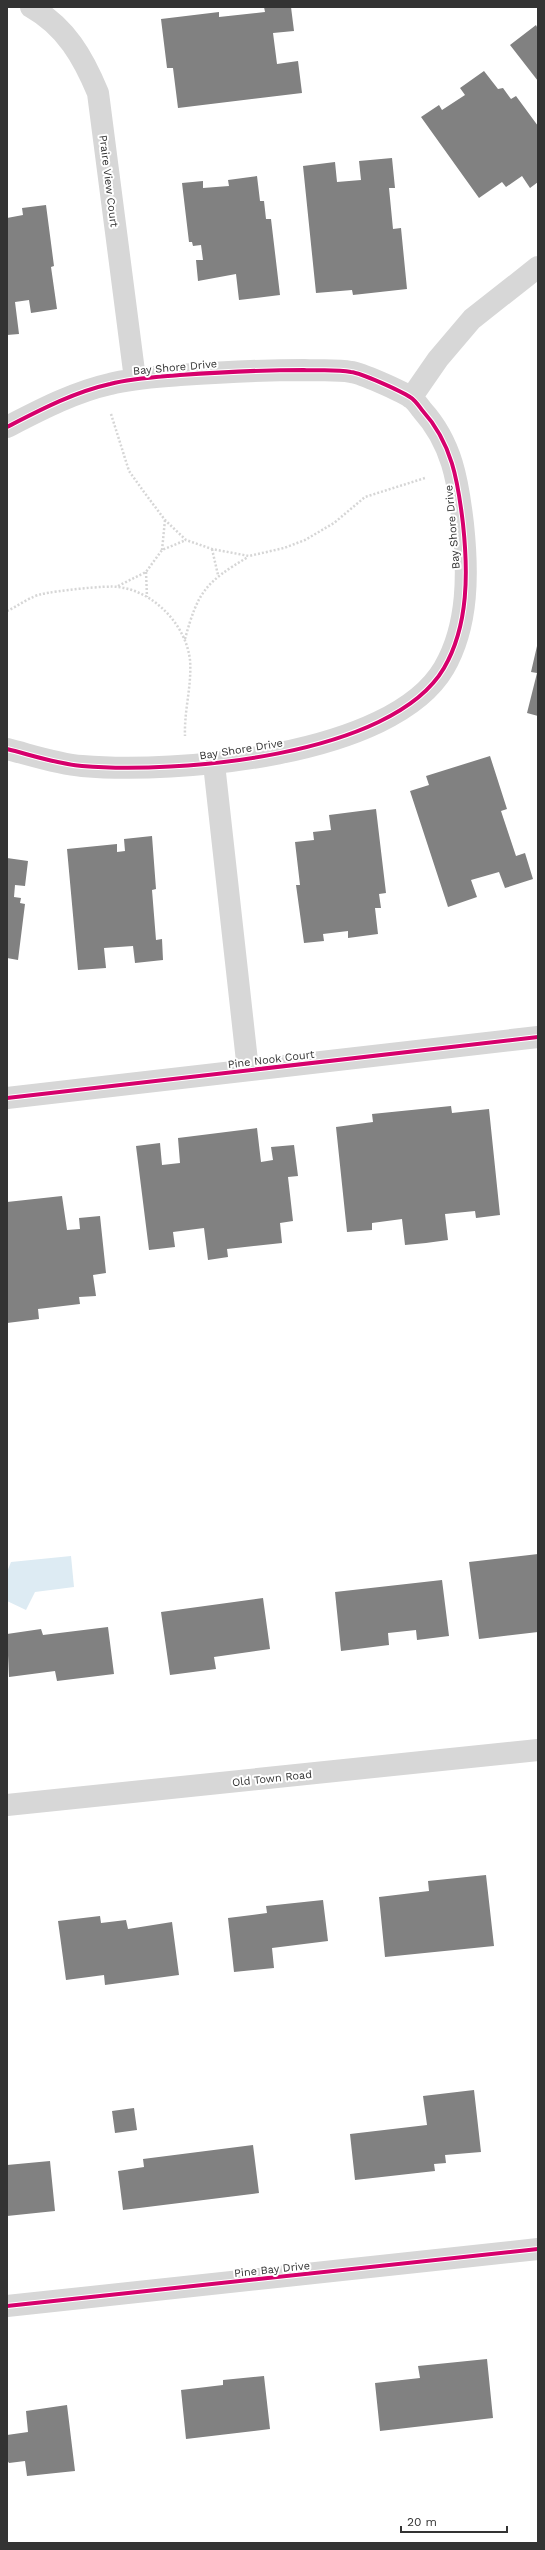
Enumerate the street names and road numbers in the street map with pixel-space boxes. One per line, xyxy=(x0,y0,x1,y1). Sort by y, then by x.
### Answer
street label: Praire View Court xyxy=(96,134,121,228)
street label: Bay Shore Drive xyxy=(132,357,218,378)
street label: Bay Shore Drive xyxy=(442,484,463,570)
street label: Bay Shore Drive xyxy=(198,736,284,763)
street label: Pine Nook Court xyxy=(227,1048,315,1071)
street label: Old Town Road xyxy=(231,1768,313,1789)
street label: Pine Bay Drive xyxy=(234,2259,311,2280)

